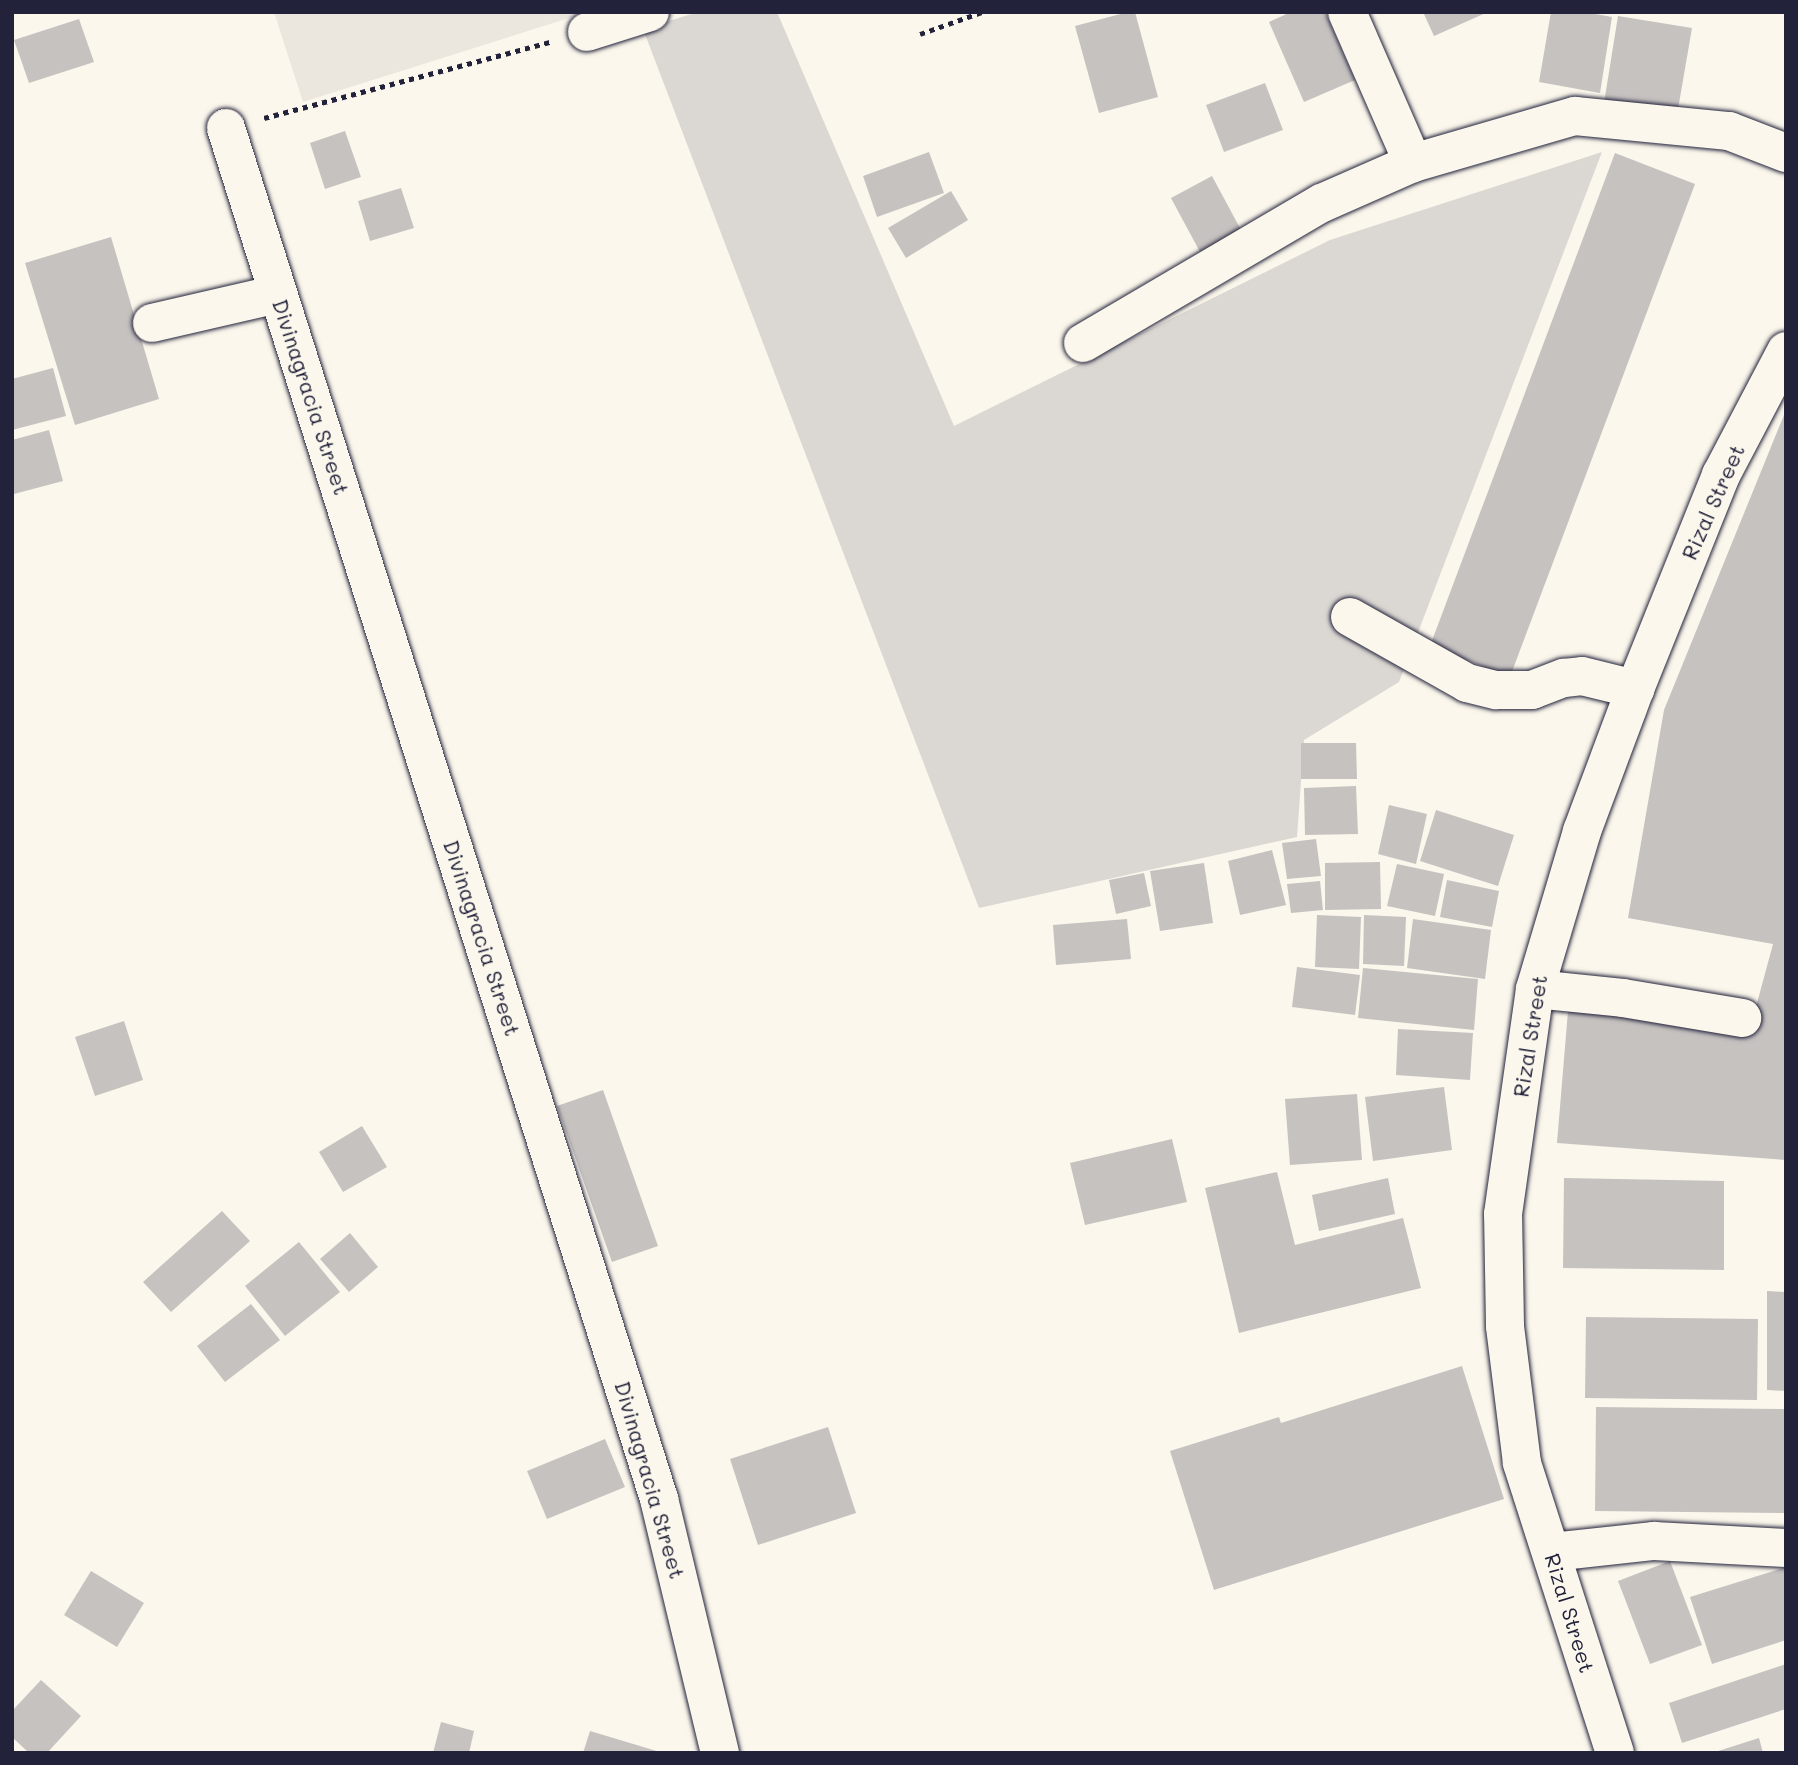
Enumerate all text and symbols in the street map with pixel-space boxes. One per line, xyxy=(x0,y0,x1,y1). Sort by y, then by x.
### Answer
street label: Divinagracia Street xyxy=(267,296,355,498)
street label: Rizal Street xyxy=(1676,440,1750,564)
street label: Divinagracia Street xyxy=(438,837,526,1039)
street label: Rizal Street xyxy=(1508,973,1552,1099)
street label: Divinagracia Street xyxy=(610,1378,690,1582)
street label: Rizal Street xyxy=(1540,1550,1600,1676)

